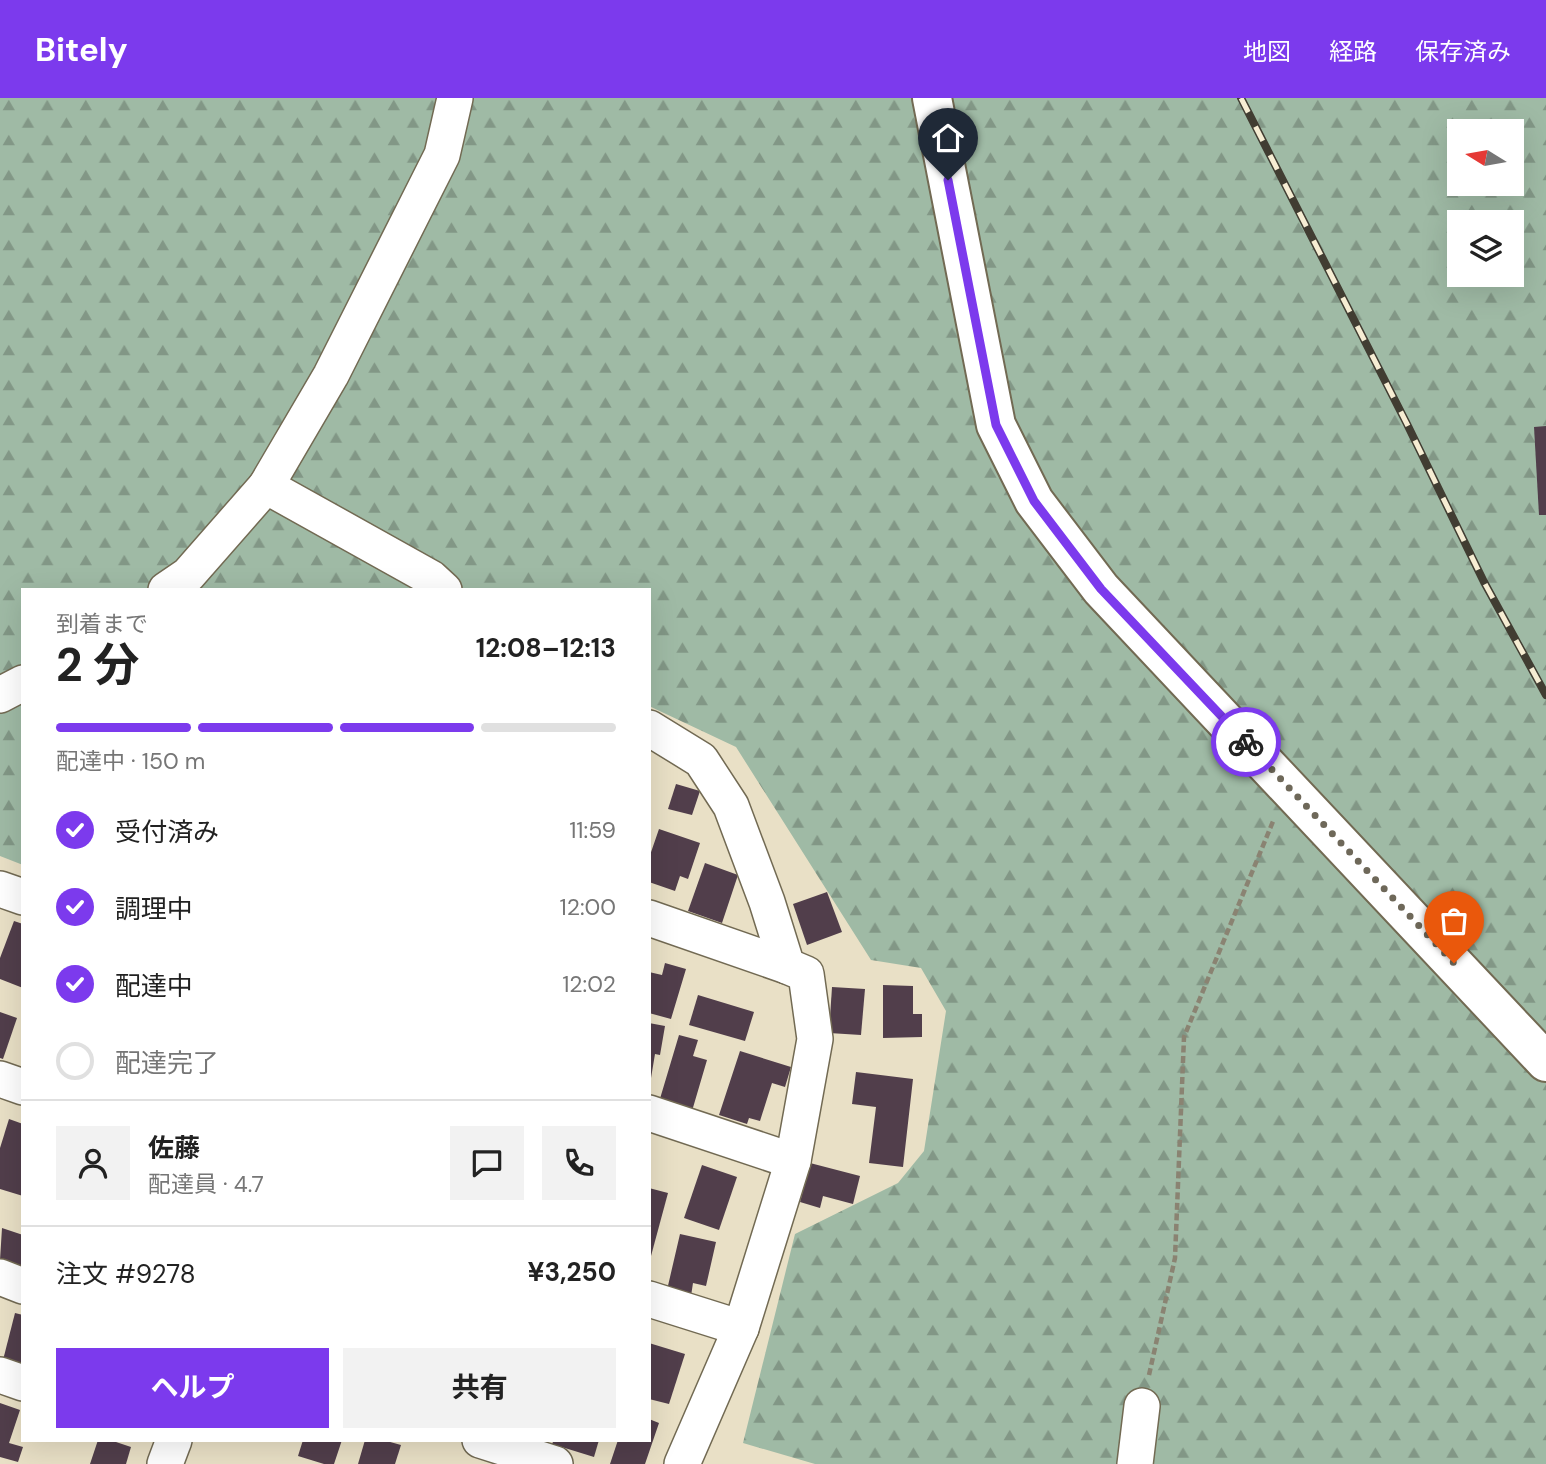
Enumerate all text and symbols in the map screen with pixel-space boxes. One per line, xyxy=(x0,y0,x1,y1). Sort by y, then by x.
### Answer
text: Bitely xyxy=(35,28,128,71)
text: 地図 xyxy=(1243,36,1291,67)
text: 経路 xyxy=(1329,36,1377,67)
text: 保存済み xyxy=(1415,36,1511,67)
pin xyxy=(918,108,978,180)
icon: home xyxy=(929,119,967,157)
north arrow xyxy=(1447,119,1524,196)
map controls xyxy=(1447,119,1524,287)
button: layers xyxy=(1447,210,1524,287)
text: 到着まで xyxy=(56,609,148,639)
text: 12:08–12:13 xyxy=(476,631,616,665)
text: 2 分 xyxy=(56,635,139,695)
courier xyxy=(1211,707,1281,777)
icon: bike xyxy=(1227,723,1265,761)
text: 配達中 · 150 m xyxy=(56,746,205,776)
icon: check xyxy=(56,811,94,849)
text: 受付済み xyxy=(115,815,219,849)
text: 11:59 xyxy=(569,815,616,845)
icon: check xyxy=(56,888,94,926)
pin xyxy=(1424,891,1484,963)
text: 調理中 xyxy=(115,892,193,926)
text: 12:00 xyxy=(559,892,616,922)
icon: bag xyxy=(1435,902,1473,940)
icon: check xyxy=(56,965,94,1003)
text: 配達中 xyxy=(115,969,193,1003)
text: 12:02 xyxy=(562,969,616,999)
text: 配達完了 xyxy=(115,1046,219,1080)
button: person xyxy=(56,1126,130,1200)
button: chat xyxy=(450,1126,524,1200)
button: phone xyxy=(542,1126,616,1200)
text: 佐藤 xyxy=(148,1131,200,1165)
text: 配達員 · 4.7 xyxy=(148,1169,264,1199)
text: ¥3,250 xyxy=(528,1255,616,1289)
text: 注文 #9278 xyxy=(56,1257,196,1291)
button: ヘルプ xyxy=(56,1348,329,1428)
button: 共有 xyxy=(343,1348,616,1428)

